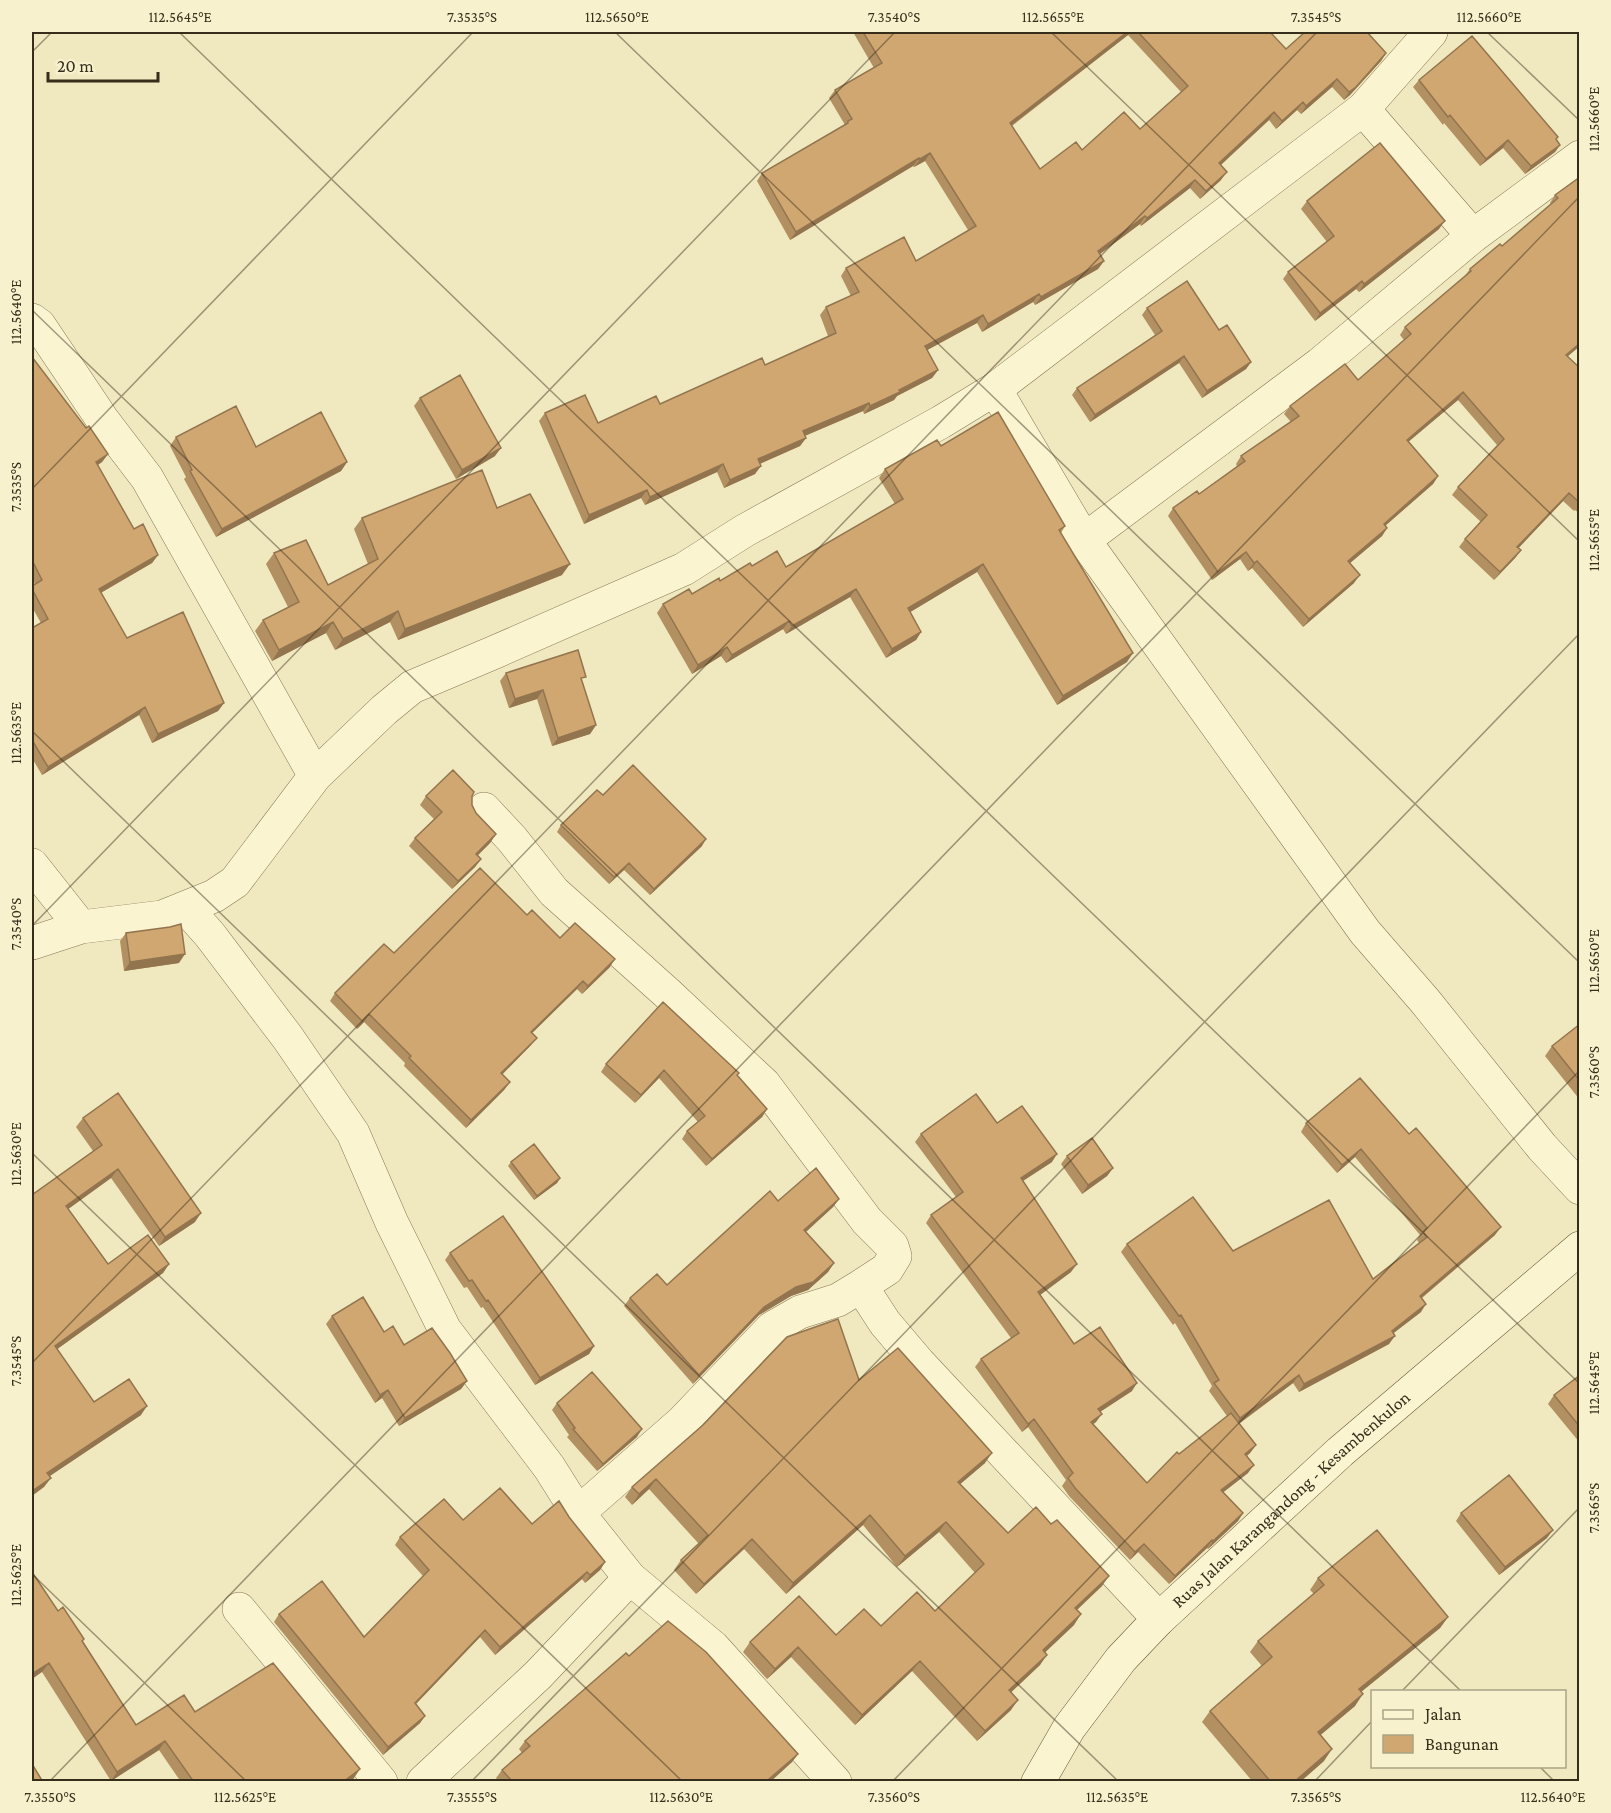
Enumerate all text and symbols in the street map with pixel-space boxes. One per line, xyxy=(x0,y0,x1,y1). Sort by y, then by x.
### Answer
text: 112.5645°E xyxy=(148,9,212,25)
text: 7.3535°S xyxy=(447,9,497,25)
text: 112.5650°E xyxy=(585,9,649,25)
text: 7.3540°S xyxy=(868,9,920,25)
text: 112.5655°E xyxy=(1022,9,1084,25)
text: 7.3545°S xyxy=(1291,9,1341,25)
text: 112.5660°E xyxy=(1457,9,1521,25)
scale bar xyxy=(48,45,158,83)
text: 20 m xyxy=(57,56,94,76)
text: 112.5660°E xyxy=(1586,87,1602,151)
text: 112.5640°E xyxy=(8,280,24,344)
text: 7.3535°S xyxy=(8,462,24,512)
text: 112.5655°E xyxy=(1586,509,1602,571)
text: 112.5635°E xyxy=(8,702,24,764)
text: 7.3540°S xyxy=(8,898,24,950)
text: 112.5650°E xyxy=(1586,929,1602,993)
text: 7.3560°S xyxy=(1586,1046,1602,1098)
text: 112.5630°E xyxy=(8,1122,24,1186)
text: 7.3545°S xyxy=(8,1336,24,1386)
text: 112.5645°E xyxy=(1586,1351,1602,1415)
street label: Ruas Jalan Karangandong - Kesambenkulon xyxy=(1168,1387,1414,1612)
text: 7.3565°S xyxy=(1586,1483,1602,1533)
text: 112.5625°E xyxy=(8,1544,24,1606)
legend xyxy=(1371,1690,1566,1768)
text: Jalan xyxy=(1423,1704,1462,1724)
text: Bangunan xyxy=(1425,1734,1499,1754)
text: 7.3550°S xyxy=(24,1789,76,1805)
text: 112.5625°E xyxy=(214,1789,276,1805)
text: 7.3555°S xyxy=(447,1789,497,1805)
text: 112.5630°E xyxy=(649,1789,713,1805)
text: 7.3560°S xyxy=(868,1789,920,1805)
text: 112.5635°E xyxy=(1086,1789,1148,1805)
text: 7.3565°S xyxy=(1291,1789,1341,1805)
text: 112.5640°E xyxy=(1521,1789,1585,1805)

